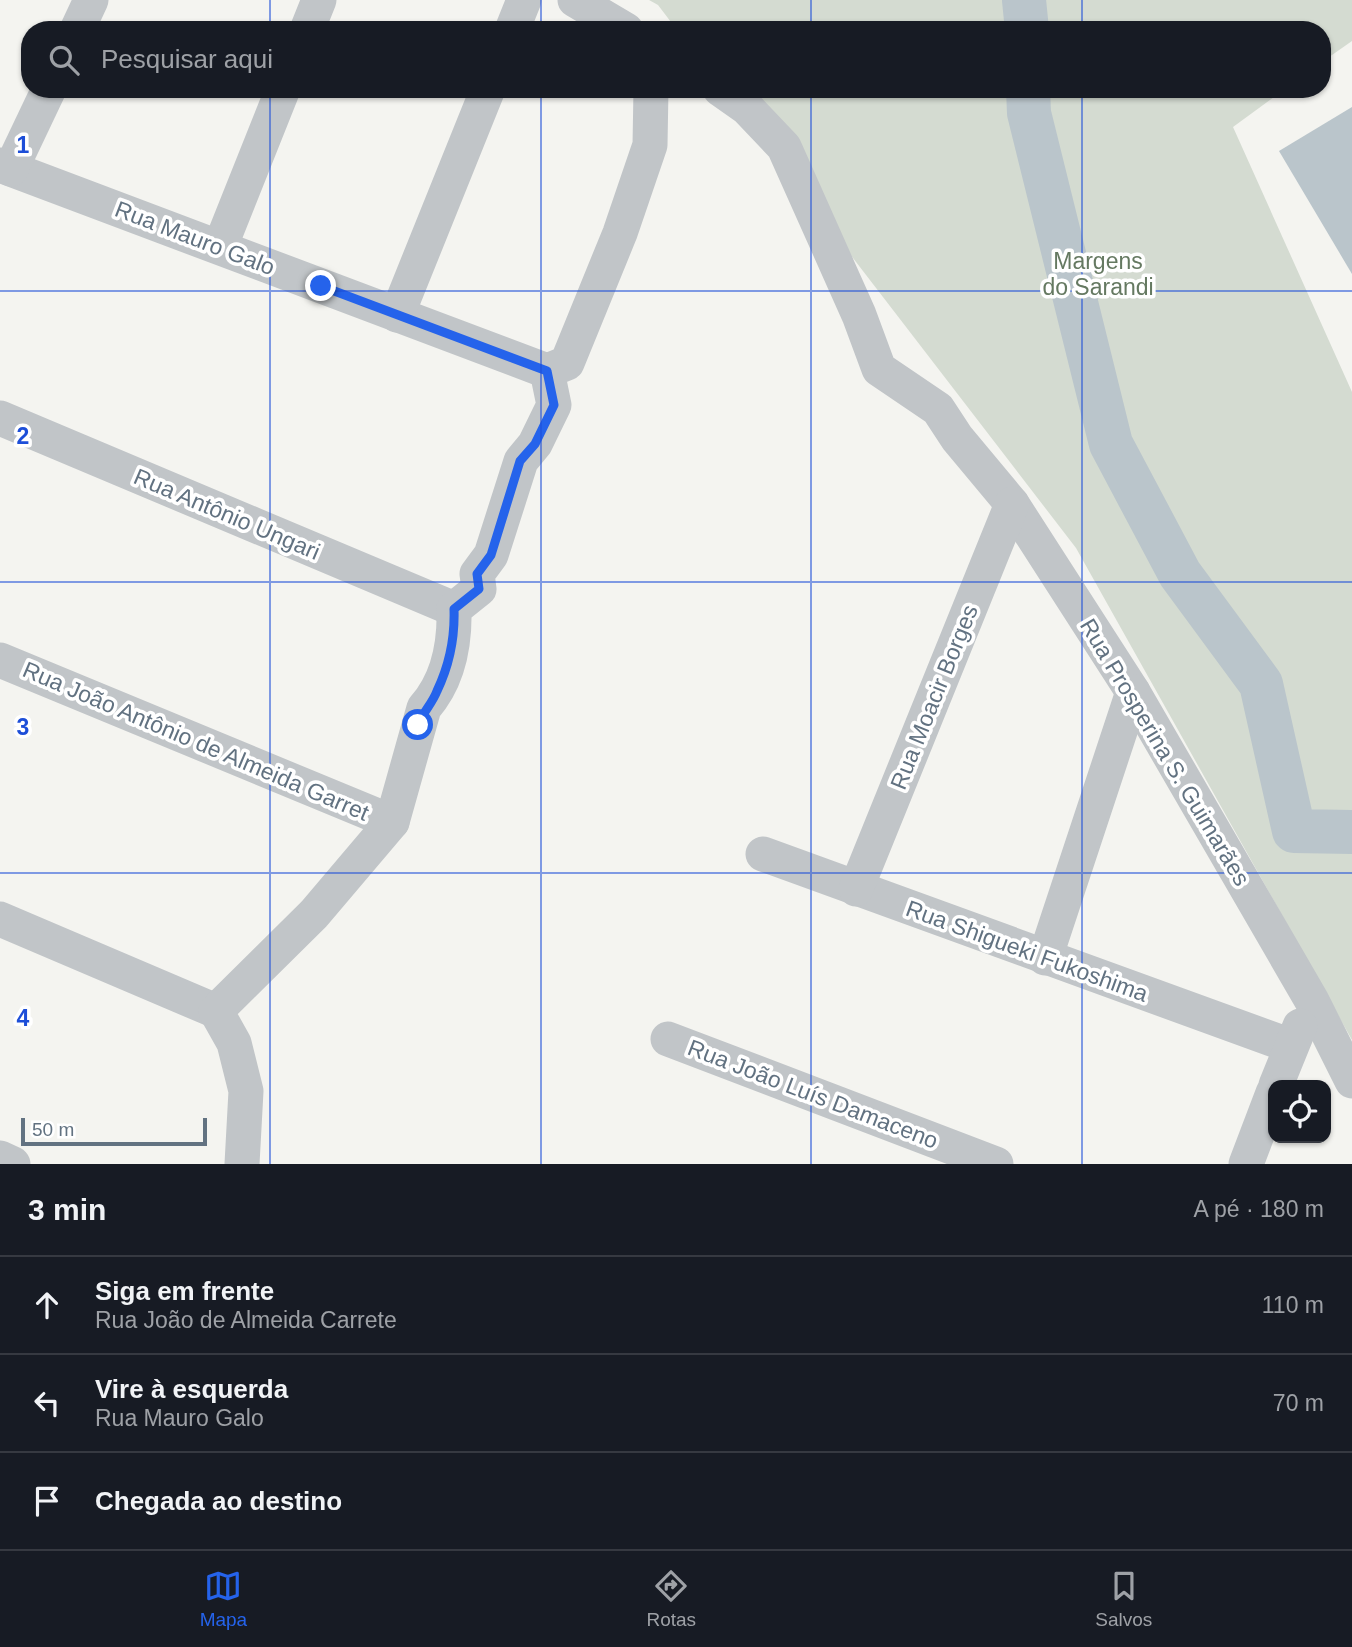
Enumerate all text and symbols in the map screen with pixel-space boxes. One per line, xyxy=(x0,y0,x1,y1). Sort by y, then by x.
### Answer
search box xyxy=(21,21,1331,98)
icon: search xyxy=(45,41,83,79)
text: Pesquisar aqui xyxy=(101,44,273,74)
text: 1 xyxy=(17,132,30,158)
street label: Rua Mauro Galo xyxy=(112,196,278,280)
park label: Margens do Sarandi xyxy=(1042,248,1154,300)
route end xyxy=(305,270,336,301)
text: 2 xyxy=(17,423,29,449)
street label: Rua Antônio Ungari xyxy=(130,463,324,565)
street label: Rua Moacir Borges xyxy=(885,601,983,793)
street label: Rua Prosperina S. Guimarães xyxy=(1075,614,1255,890)
street label: Rua João Antônio de Almeida Garret xyxy=(19,656,373,826)
route start xyxy=(402,709,433,740)
text: 3 xyxy=(17,714,29,740)
street label: Rua Shigueki Fukoshima xyxy=(902,895,1152,1007)
text: 4 xyxy=(17,1005,30,1031)
street label: Rua João Luís Damaceno xyxy=(684,1034,942,1154)
map controls xyxy=(1268,1080,1331,1143)
button: locate xyxy=(1268,1080,1331,1143)
scale bar xyxy=(21,1115,206,1147)
text: 50 m xyxy=(32,1119,74,1140)
text: 3 min xyxy=(28,1193,106,1226)
text: A pé · 180 m xyxy=(1194,1196,1324,1222)
text: Siga em frente xyxy=(95,1276,274,1306)
icon: ahead xyxy=(28,1286,66,1324)
text: 110 m xyxy=(1262,1292,1324,1318)
text: Rua João de Almeida Carrete xyxy=(95,1307,397,1333)
text: Vire à esquerda xyxy=(95,1374,288,1404)
icon: left xyxy=(28,1384,66,1422)
text: 70 m xyxy=(1273,1390,1324,1416)
text: Rua Mauro Galo xyxy=(95,1405,264,1431)
icon: arrive xyxy=(28,1482,66,1520)
text: Chegada ao destino xyxy=(95,1486,342,1516)
tab: Mapa xyxy=(200,1567,247,1631)
tab: Rotas xyxy=(646,1567,696,1631)
tab: Salvos xyxy=(1095,1567,1152,1631)

